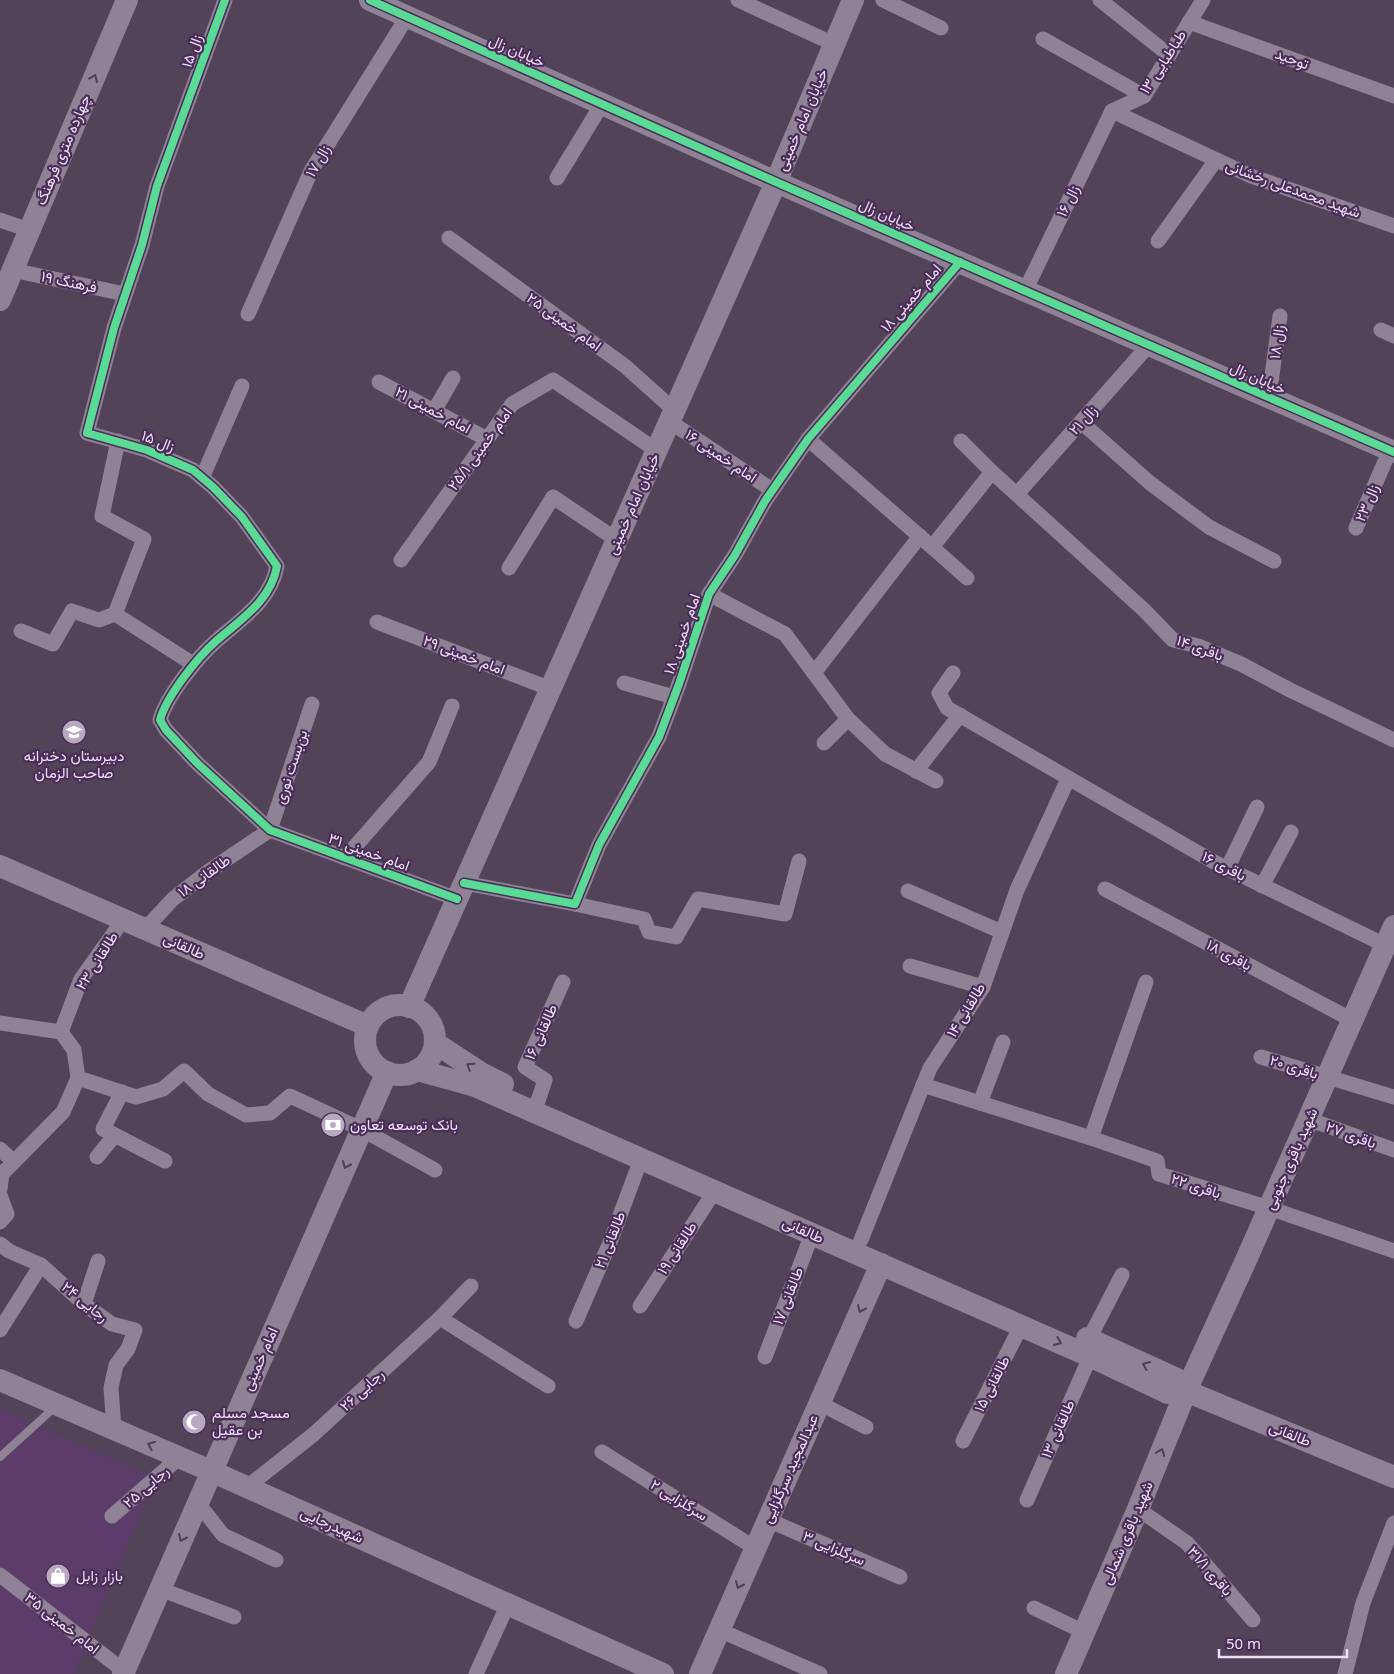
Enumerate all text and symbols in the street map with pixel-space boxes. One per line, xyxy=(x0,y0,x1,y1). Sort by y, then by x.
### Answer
street label: طباطبایی ۱۳ xyxy=(1134,25,1191,98)
street label: خیابان زال xyxy=(486,29,548,71)
street label: زال ۱۵ xyxy=(176,31,206,70)
street label: توحید xyxy=(1273,43,1312,74)
street label: خیابان امام خمینی xyxy=(771,66,832,174)
one-way arrow xyxy=(87,74,98,83)
street label: چهارده متری فرهنگ xyxy=(30,91,95,208)
street label: زال ۱۷ xyxy=(300,141,334,180)
street label: شهید محمدعلی رخشانی xyxy=(1223,154,1364,223)
street label: زال ۱۶ xyxy=(1051,181,1083,220)
street label: خیابان زال xyxy=(856,193,918,235)
street label: امام خمینی ۱۸ xyxy=(875,259,946,336)
street label: فرهنگ ۱۹ xyxy=(39,265,99,297)
street label: امام خمینی ۲۵ xyxy=(523,287,606,356)
street label: زال ۱۸ xyxy=(1264,324,1288,360)
street label: خیابان زال xyxy=(1227,356,1289,398)
street label: امام خمینی ۲۱ xyxy=(392,381,475,438)
street label: زال ۲۱ xyxy=(1064,400,1101,438)
street label: امام خمینی ۲۵/۱ xyxy=(442,403,517,494)
street label: امام خمینی ۱۶ xyxy=(681,424,761,487)
street label: زال ۱۵ xyxy=(139,425,178,456)
street label: خیابان امام خمینی xyxy=(601,450,664,558)
street label: زال ۲۳ xyxy=(1349,481,1383,524)
street label: امام خمینی ۱۸ xyxy=(658,591,705,677)
street label: امام خمینی ۲۹ xyxy=(420,629,508,680)
street label: باقری ۱۴ xyxy=(1174,629,1226,666)
school or university icon: دبیرستان دخترانه صاحب الزمان xyxy=(61,719,87,745)
street label: بن‌بست نوری xyxy=(269,727,312,807)
place label: دبیرستان دخترانه صاحب الزمان xyxy=(24,745,124,782)
street label: امام خمینی ۳۱ xyxy=(326,827,413,876)
street label: باقری ۱۶ xyxy=(1198,846,1250,886)
street label: طالقانی ۱۸ xyxy=(173,849,235,902)
street label: طالقانی ۲۳ xyxy=(70,927,123,994)
street label: طالقانی xyxy=(160,927,209,964)
street label: باقری ۱۸ xyxy=(1203,934,1256,975)
street label: طالقانی ۱۴ xyxy=(941,978,990,1041)
street label: طالقانی ۱۶ xyxy=(519,1000,562,1063)
street label: باقری ۲۰ xyxy=(1267,1049,1321,1084)
one-way arrow xyxy=(466,1063,475,1072)
street label: شهید باقری جنوبی xyxy=(1259,1104,1322,1213)
bank icon: بانک توسعه تعاون xyxy=(320,1112,346,1138)
place label: بانک توسعه تعاون xyxy=(350,1114,458,1134)
street label: باقری ۲۷ xyxy=(1323,1116,1379,1153)
one-way arrow xyxy=(341,1160,352,1169)
street label: باقری ۲۲ xyxy=(1169,1168,1224,1203)
street label: طالقانی ۲۱ xyxy=(589,1208,631,1271)
street label: طالقانی xyxy=(779,1211,828,1248)
street label: طالقانی ۱۹ xyxy=(652,1217,702,1278)
street label: طالقانی ۱۷ xyxy=(767,1264,808,1328)
street label: رجایی ۲۴ xyxy=(57,1276,113,1327)
one-way arrow xyxy=(857,1304,868,1313)
street label: امام خمینی xyxy=(236,1324,283,1394)
one-way arrow xyxy=(1053,1336,1062,1347)
street label: طالقانی ۱۵ xyxy=(968,1352,1015,1415)
one-way arrow xyxy=(1142,1361,1151,1371)
street label: رجایی ۲۶ xyxy=(335,1364,388,1416)
street label: طالقانی ۱۳ xyxy=(1035,1396,1080,1461)
place label: مسجد مسلم بن عقیل xyxy=(212,1402,290,1440)
mosque icon: مسجد مسلم بن عقیل xyxy=(181,1409,207,1435)
street label: عبدالمجید سرگلزایی xyxy=(756,1411,823,1527)
street label: طالقانی xyxy=(1266,1416,1314,1451)
one-way arrow xyxy=(147,1440,156,1451)
one-way arrow xyxy=(1155,1448,1165,1457)
street label: رجایی ۲۵ xyxy=(118,1461,173,1513)
street label: سرگلزایی ۲ xyxy=(647,1474,712,1526)
street label: شهید باقری شمالی xyxy=(1095,1478,1158,1588)
street label: شهیدرجایی xyxy=(297,1501,367,1548)
street label: سرگلزایی ۳ xyxy=(800,1525,869,1570)
one-way arrow xyxy=(178,1533,189,1542)
street label: باقری ۳۱/۱ xyxy=(1183,1541,1238,1600)
shop icon: بازار زابل xyxy=(45,1563,71,1589)
place label: بازار زابل xyxy=(76,1565,123,1585)
one-way arrow xyxy=(734,1580,745,1589)
street label: امام خمینی ۳۵ xyxy=(20,1587,104,1659)
scale bar xyxy=(1219,1626,1346,1658)
text: 50 m xyxy=(1226,1633,1261,1653)

